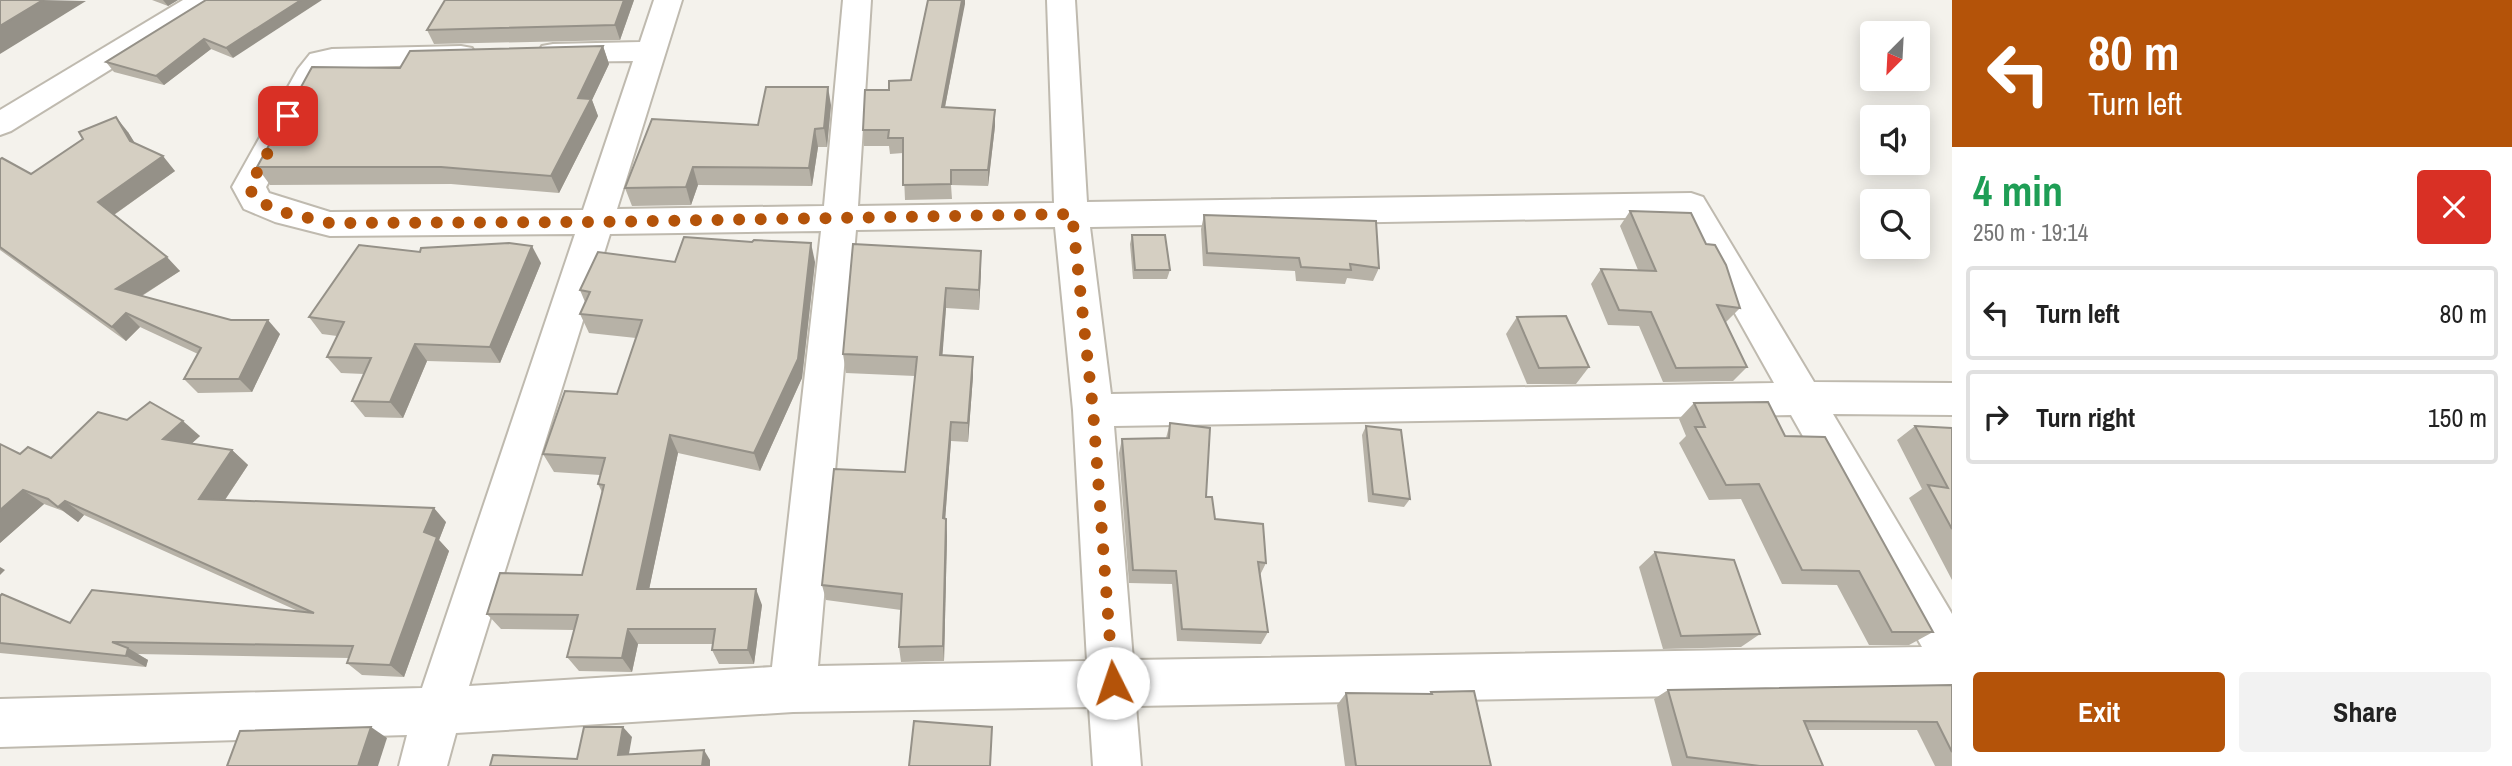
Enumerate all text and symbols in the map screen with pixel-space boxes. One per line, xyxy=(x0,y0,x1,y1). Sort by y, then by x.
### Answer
text: 80 m xyxy=(2088,19,2180,85)
north arrow xyxy=(1860,21,1930,91)
map controls xyxy=(1860,21,1930,259)
icon: left xyxy=(1973,28,2064,119)
text: Turn left xyxy=(2088,82,2182,125)
pin xyxy=(258,86,318,146)
icon: arrive xyxy=(269,97,307,135)
button: sound xyxy=(1860,105,1930,175)
text: 4 min xyxy=(1973,163,2063,219)
button: close xyxy=(2417,170,2491,244)
button: search xyxy=(1860,189,1930,259)
text: 250 m · 19:14 xyxy=(1973,217,2088,248)
icon: left xyxy=(1977,294,2015,332)
text: Turn left xyxy=(2036,296,2120,331)
text: 80 m xyxy=(2440,296,2487,331)
icon: right xyxy=(1977,398,2015,436)
text: Turn right xyxy=(2036,400,2135,435)
text: 150 m xyxy=(2428,400,2487,435)
position arrow xyxy=(1076,646,1150,720)
button: Exit xyxy=(1973,672,2225,752)
button: Share xyxy=(2239,672,2491,752)

